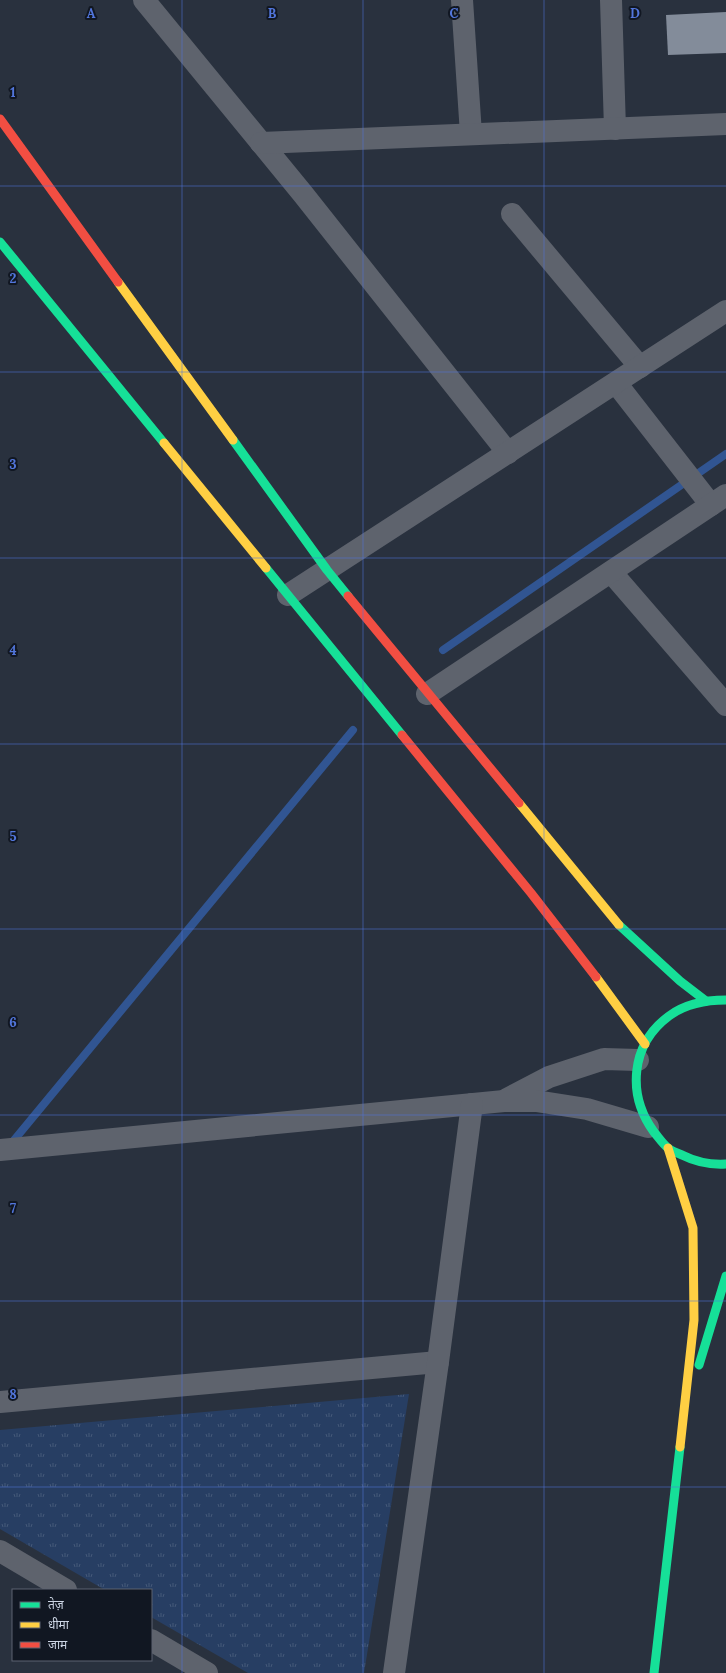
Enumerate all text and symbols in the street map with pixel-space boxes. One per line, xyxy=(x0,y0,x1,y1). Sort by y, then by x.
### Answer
text: A xyxy=(87,5,96,22)
text: B xyxy=(268,5,277,22)
text: C xyxy=(450,5,459,22)
text: D xyxy=(630,5,640,22)
text: 1 xyxy=(10,84,16,101)
text: 2 xyxy=(10,270,17,287)
text: 3 xyxy=(9,456,17,473)
text: 4 xyxy=(9,642,17,659)
text: 5 xyxy=(9,828,17,845)
text: 6 xyxy=(9,1014,17,1031)
text: 7 xyxy=(10,1200,16,1217)
text: 8 xyxy=(9,1386,17,1403)
legend xyxy=(12,1589,152,1661)
text: तेज़ xyxy=(48,1597,65,1612)
text: धीमा xyxy=(48,1617,70,1632)
text: जाम xyxy=(48,1637,68,1652)

